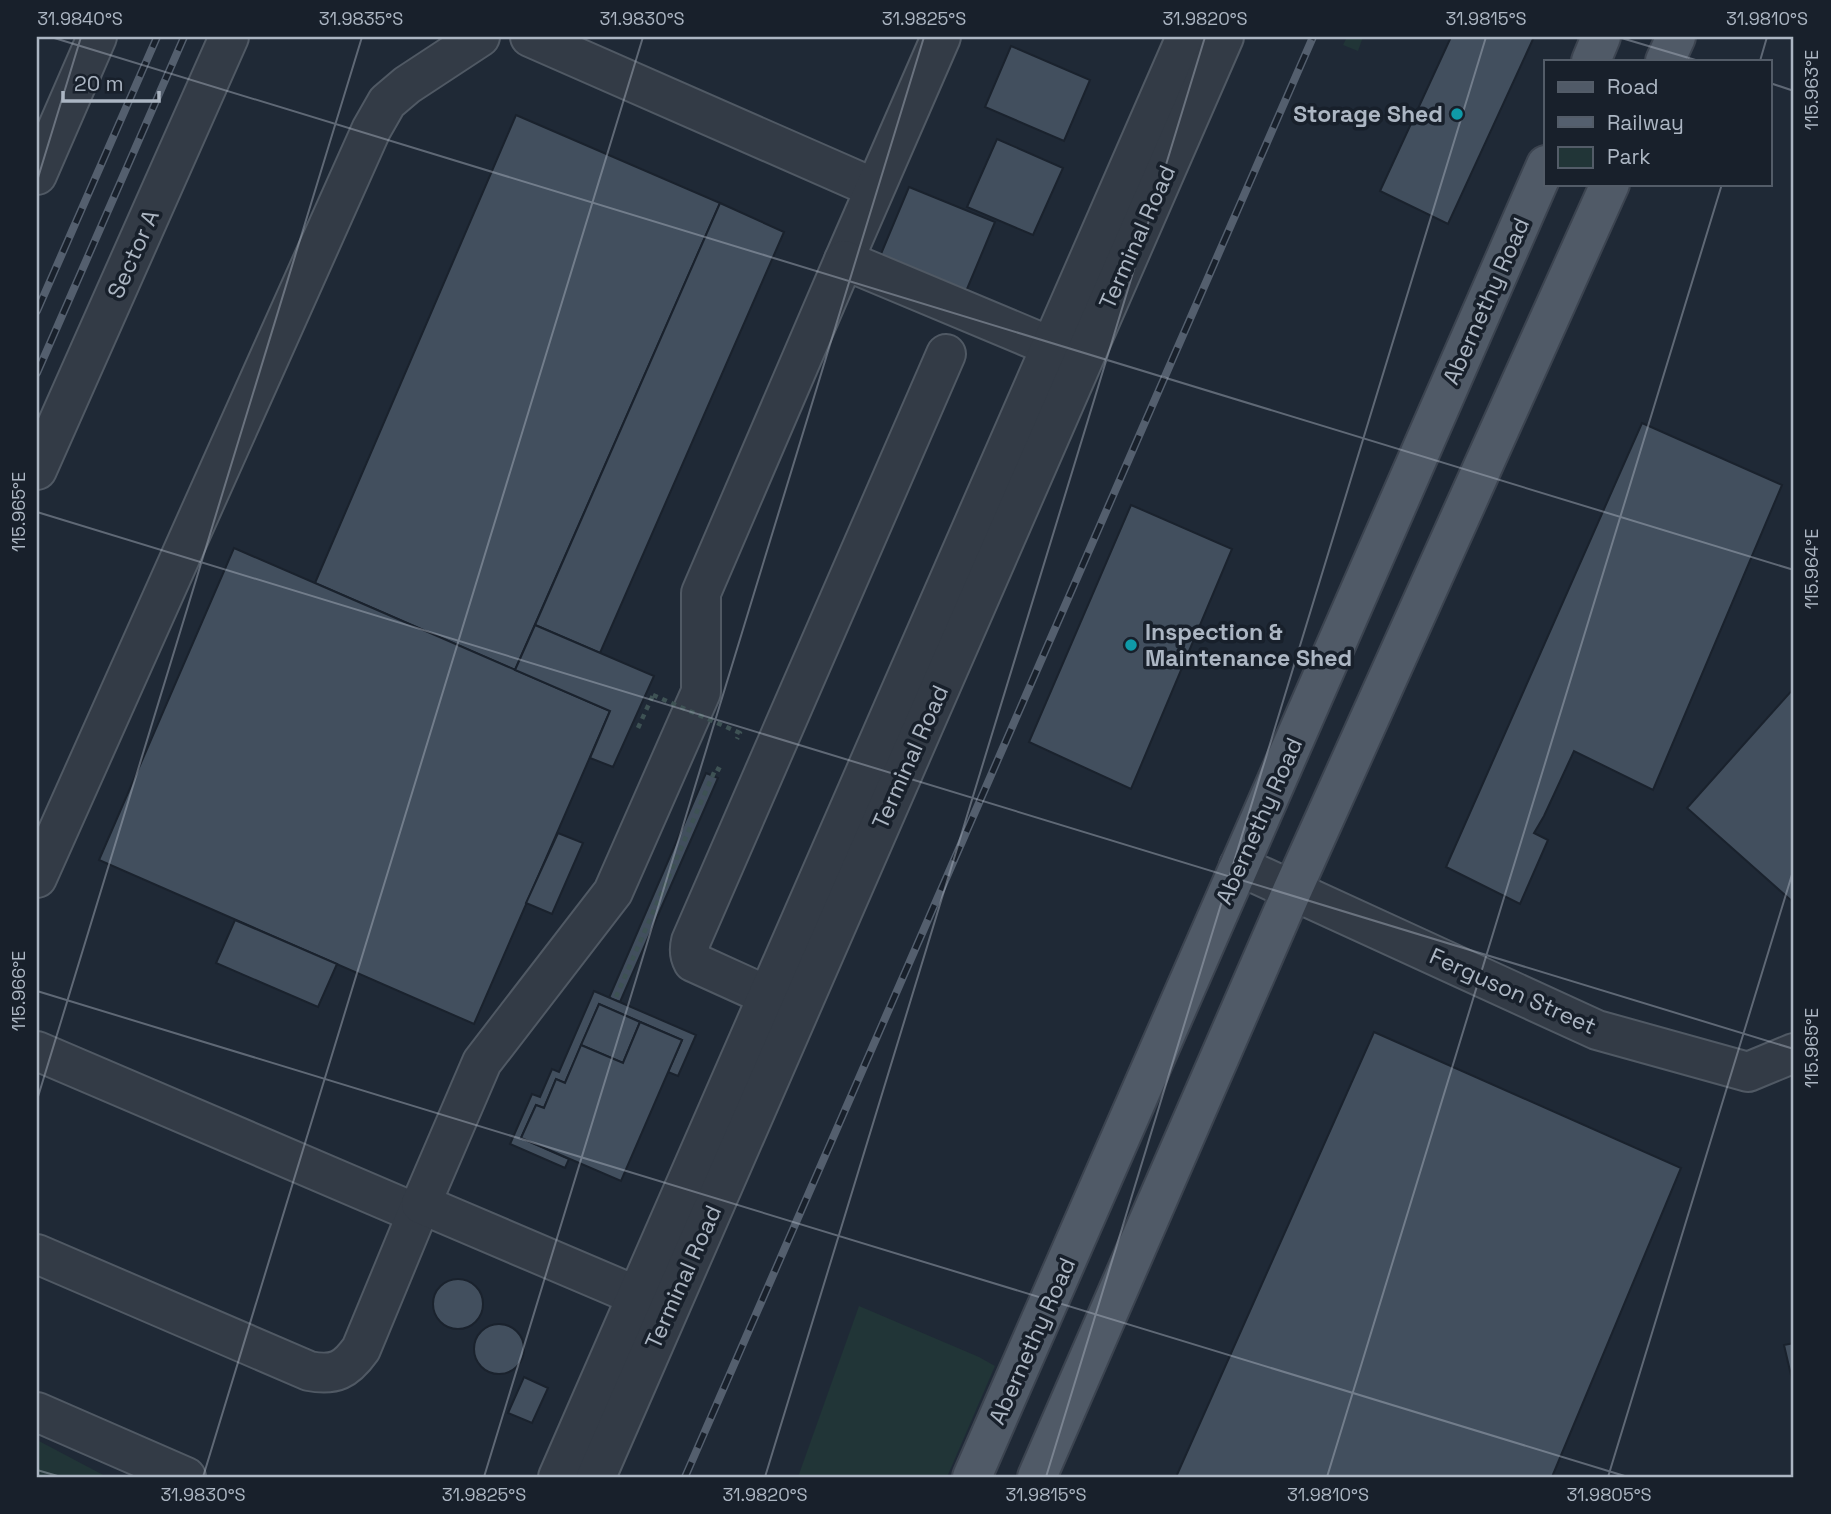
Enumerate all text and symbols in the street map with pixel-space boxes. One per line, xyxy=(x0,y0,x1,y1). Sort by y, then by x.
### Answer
text: 31.9840°S xyxy=(37,7,123,30)
text: 31.9835°S xyxy=(319,7,403,30)
text: 31.9830°S xyxy=(599,7,685,30)
text: 31.9825°S xyxy=(882,7,966,30)
text: 31.9820°S xyxy=(1162,7,1248,30)
text: 31.9815°S xyxy=(1445,7,1527,30)
text: 31.9810°S xyxy=(1726,7,1808,30)
text: 115.963°E xyxy=(1800,50,1823,130)
scale bar xyxy=(63,60,159,104)
legend xyxy=(1544,60,1772,186)
text: 20 m xyxy=(74,70,124,97)
text: Road xyxy=(1607,73,1659,100)
place label: Storage Shed xyxy=(1293,99,1443,129)
marker: Storage Shed xyxy=(1449,106,1465,122)
text: Railway xyxy=(1607,109,1684,136)
text: Park xyxy=(1607,143,1651,170)
street label: Terminal Road xyxy=(1092,160,1182,314)
street label: Sector A xyxy=(100,205,166,303)
street label: Abernethy Road xyxy=(1436,213,1536,389)
text: 115.965°E xyxy=(7,472,30,552)
text: 115.964°E xyxy=(1800,529,1823,609)
place label: Inspection & Maintenance Shed xyxy=(1145,617,1352,673)
marker: Inspection & Maintenance Shed xyxy=(1123,637,1139,653)
street label: Terminal Road xyxy=(865,680,955,834)
street label: Abernethy Road xyxy=(1209,733,1309,909)
street label: Ferguson Street xyxy=(1425,941,1601,1041)
text: 115.966°E xyxy=(7,951,30,1031)
text: 115.965°E xyxy=(1800,1008,1823,1088)
street label: Terminal Road xyxy=(638,1200,728,1354)
street label: Abernethy Road xyxy=(982,1253,1082,1429)
text: 31.9830°S xyxy=(160,1483,246,1506)
text: 31.9825°S xyxy=(442,1483,526,1506)
text: 31.9820°S xyxy=(722,1483,808,1506)
text: 31.9815°S xyxy=(1005,1483,1087,1506)
text: 31.9810°S xyxy=(1287,1483,1369,1506)
text: 31.9805°S xyxy=(1566,1483,1652,1506)

